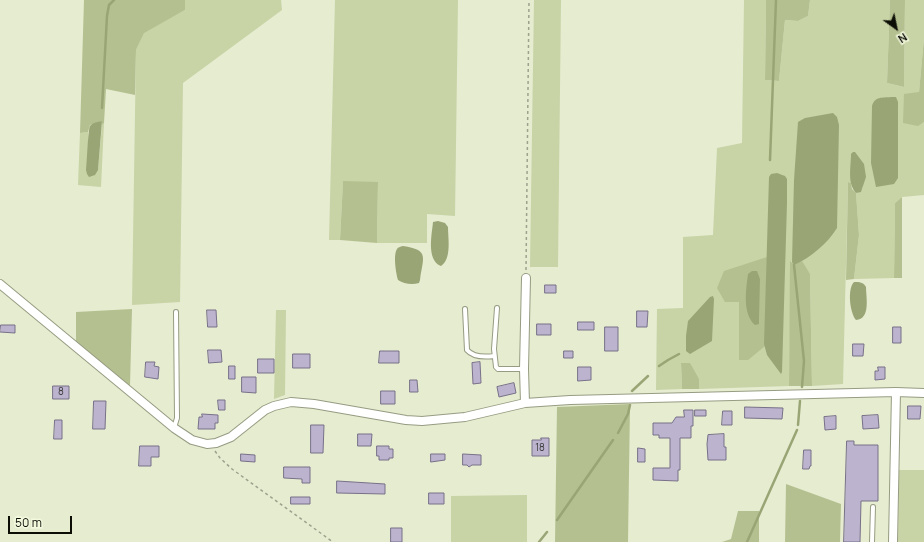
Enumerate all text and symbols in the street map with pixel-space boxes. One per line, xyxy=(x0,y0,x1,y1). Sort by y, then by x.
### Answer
north arrow xyxy=(876,8,916,48)
text: N xyxy=(895,30,910,47)
house number: 8 xyxy=(58,386,64,398)
house number: 18 xyxy=(535,442,545,454)
scale bar xyxy=(10,508,74,534)
text: 50 m xyxy=(15,514,42,531)

